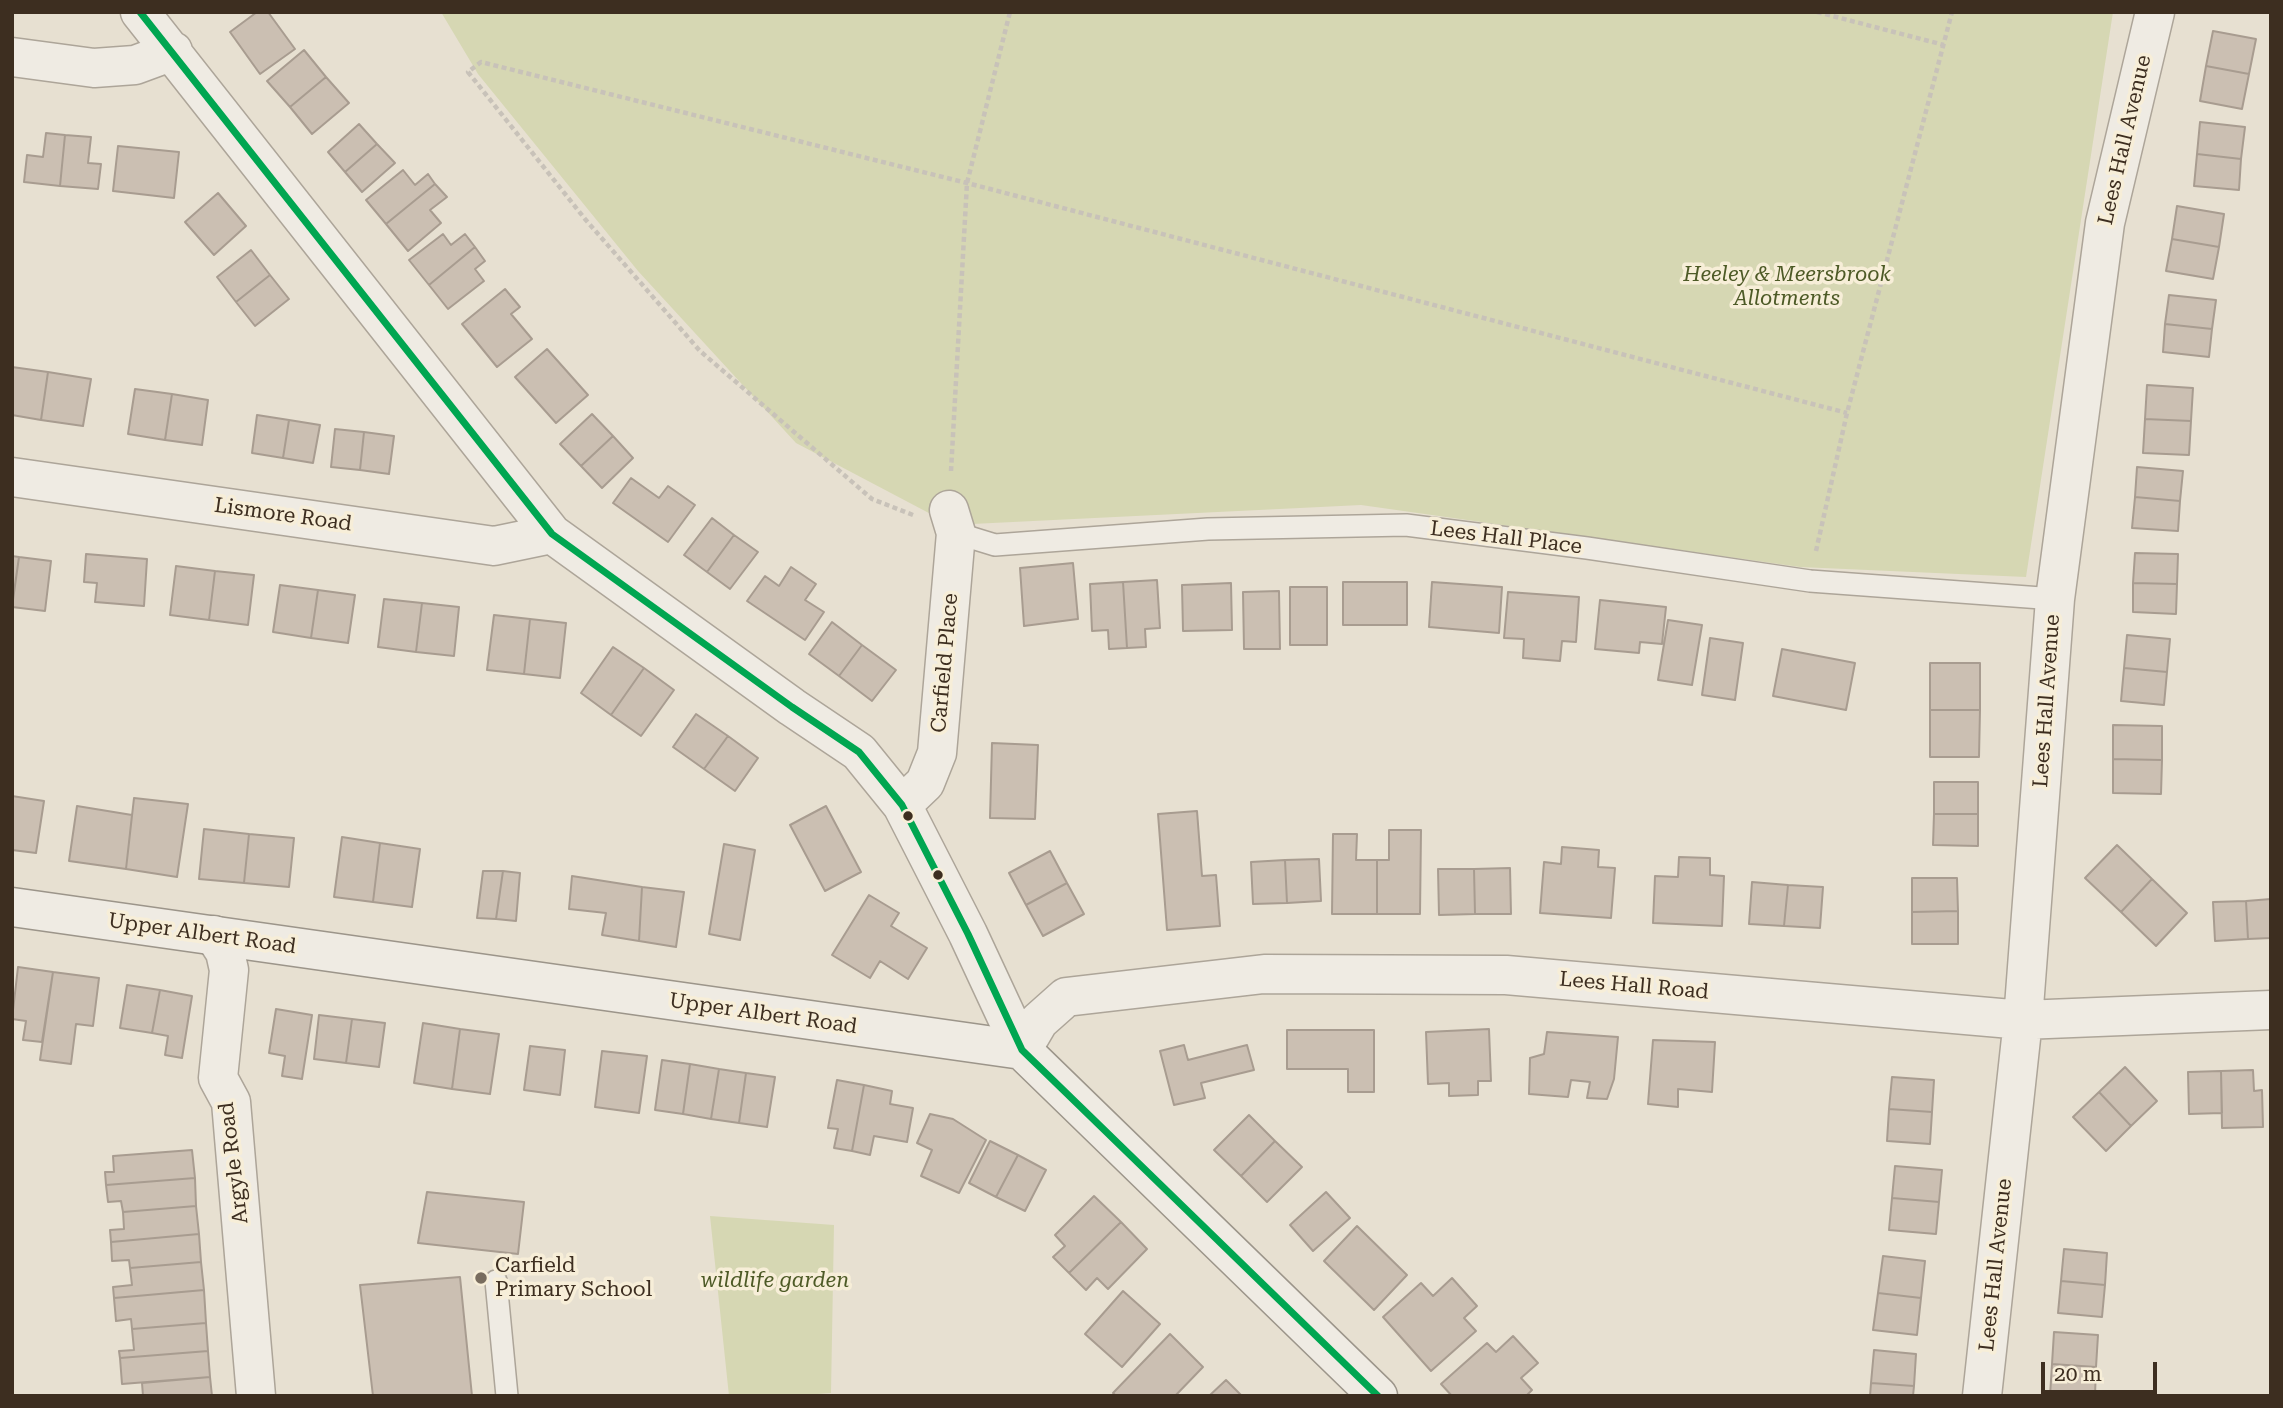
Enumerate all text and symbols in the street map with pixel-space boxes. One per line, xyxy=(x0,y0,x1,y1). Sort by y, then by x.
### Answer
street label: Lees Hall Avenue xyxy=(2093,52,2157,228)
park label: Heeley & Meersbrook Allotments xyxy=(1683,262,1891,312)
street label: Lismore Road xyxy=(213,493,353,537)
street label: Lees Hall Place xyxy=(1429,516,1583,560)
street label: Carfield Place xyxy=(926,592,964,734)
street label: Lees Hall Avenue xyxy=(2028,613,2066,789)
unlabelled marker xyxy=(901,809,915,823)
unlabelled marker xyxy=(931,868,945,882)
street label: Upper Albert Road xyxy=(106,908,298,960)
street label: Lees Hall Road xyxy=(1558,967,1710,1005)
street label: Upper Albert Road xyxy=(667,988,859,1040)
street label: Argyle Road xyxy=(214,1101,254,1225)
street label: Lees Hall Avenue xyxy=(1974,1177,2018,1353)
place label: Carfield Primary School xyxy=(495,1253,652,1303)
park label: wildlife garden xyxy=(701,1268,849,1294)
marker: Carfield Primary School xyxy=(473,1270,489,1286)
scale bar xyxy=(2045,1348,2160,1392)
text: 20 m xyxy=(2054,1362,2102,1386)

